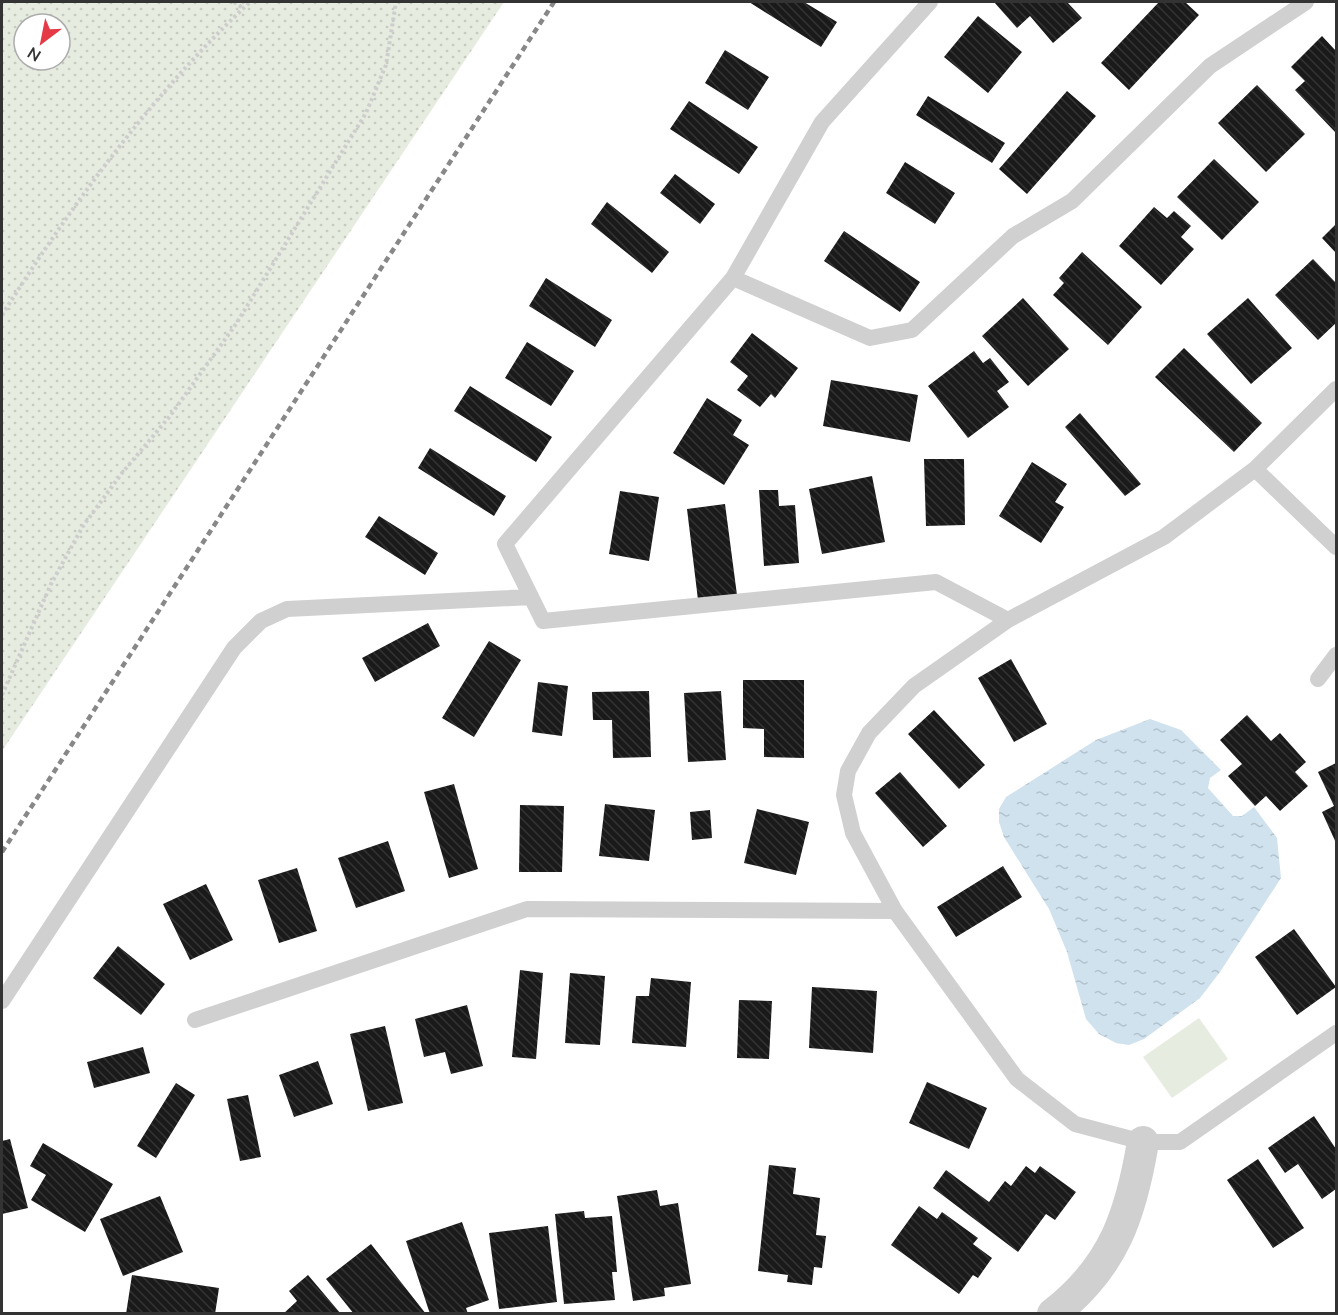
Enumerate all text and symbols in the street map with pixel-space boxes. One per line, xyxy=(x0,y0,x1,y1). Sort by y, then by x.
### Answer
north arrow xyxy=(12,12,72,72)
text: N xyxy=(24,43,44,66)

